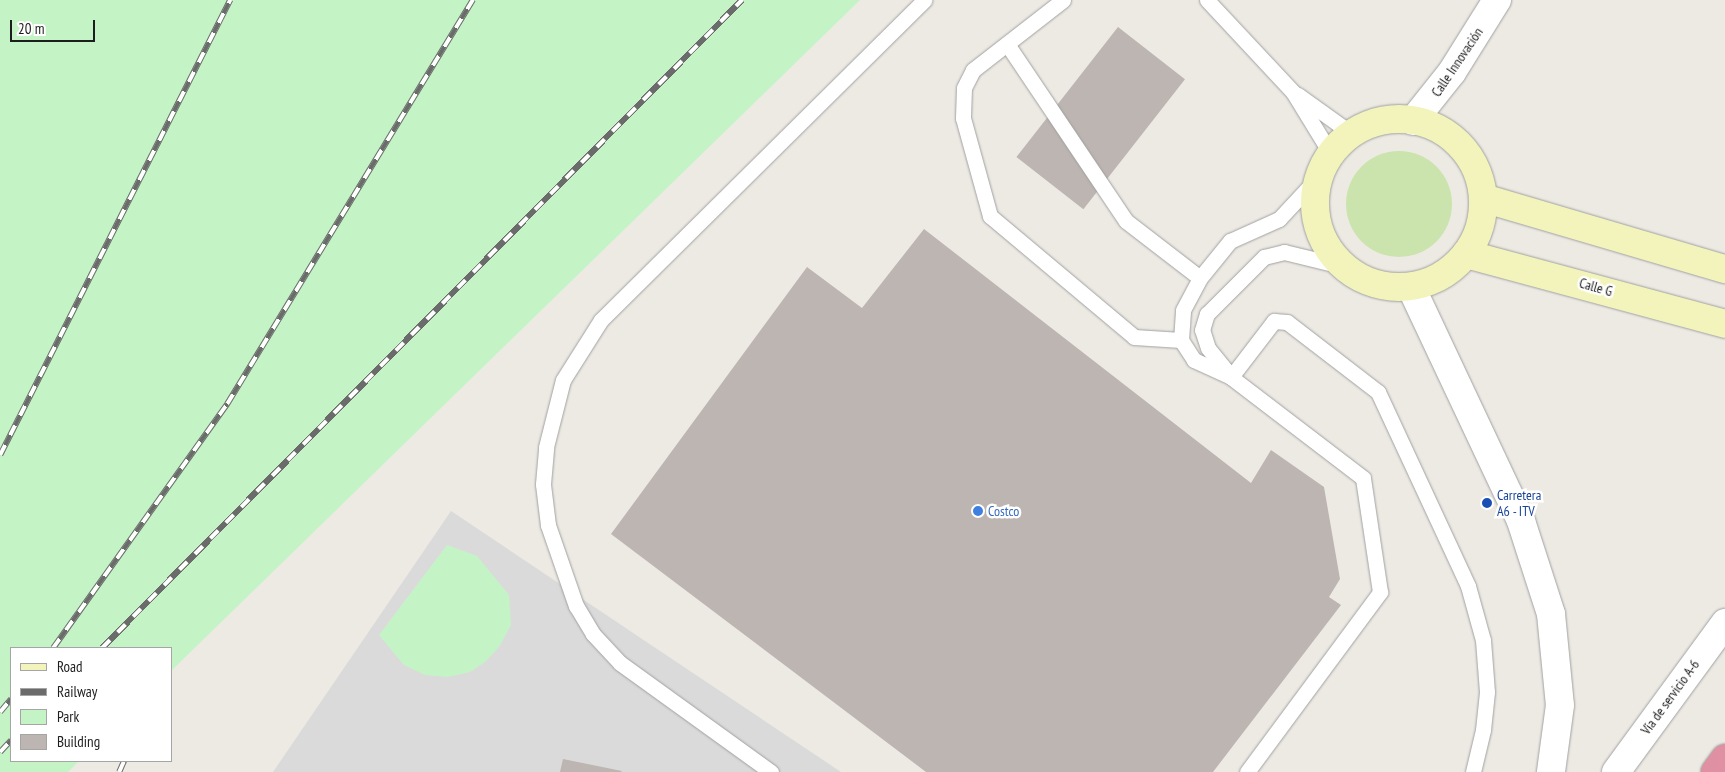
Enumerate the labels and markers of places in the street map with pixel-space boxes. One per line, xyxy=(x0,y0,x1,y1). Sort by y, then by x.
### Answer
place label: Carretera A6 - ITV xyxy=(1497,487,1541,520)
marker: Carretera A6 - ITV xyxy=(1481,497,1493,509)
place label: Costco xyxy=(988,503,1019,519)
marker: Costco xyxy=(972,505,984,517)

